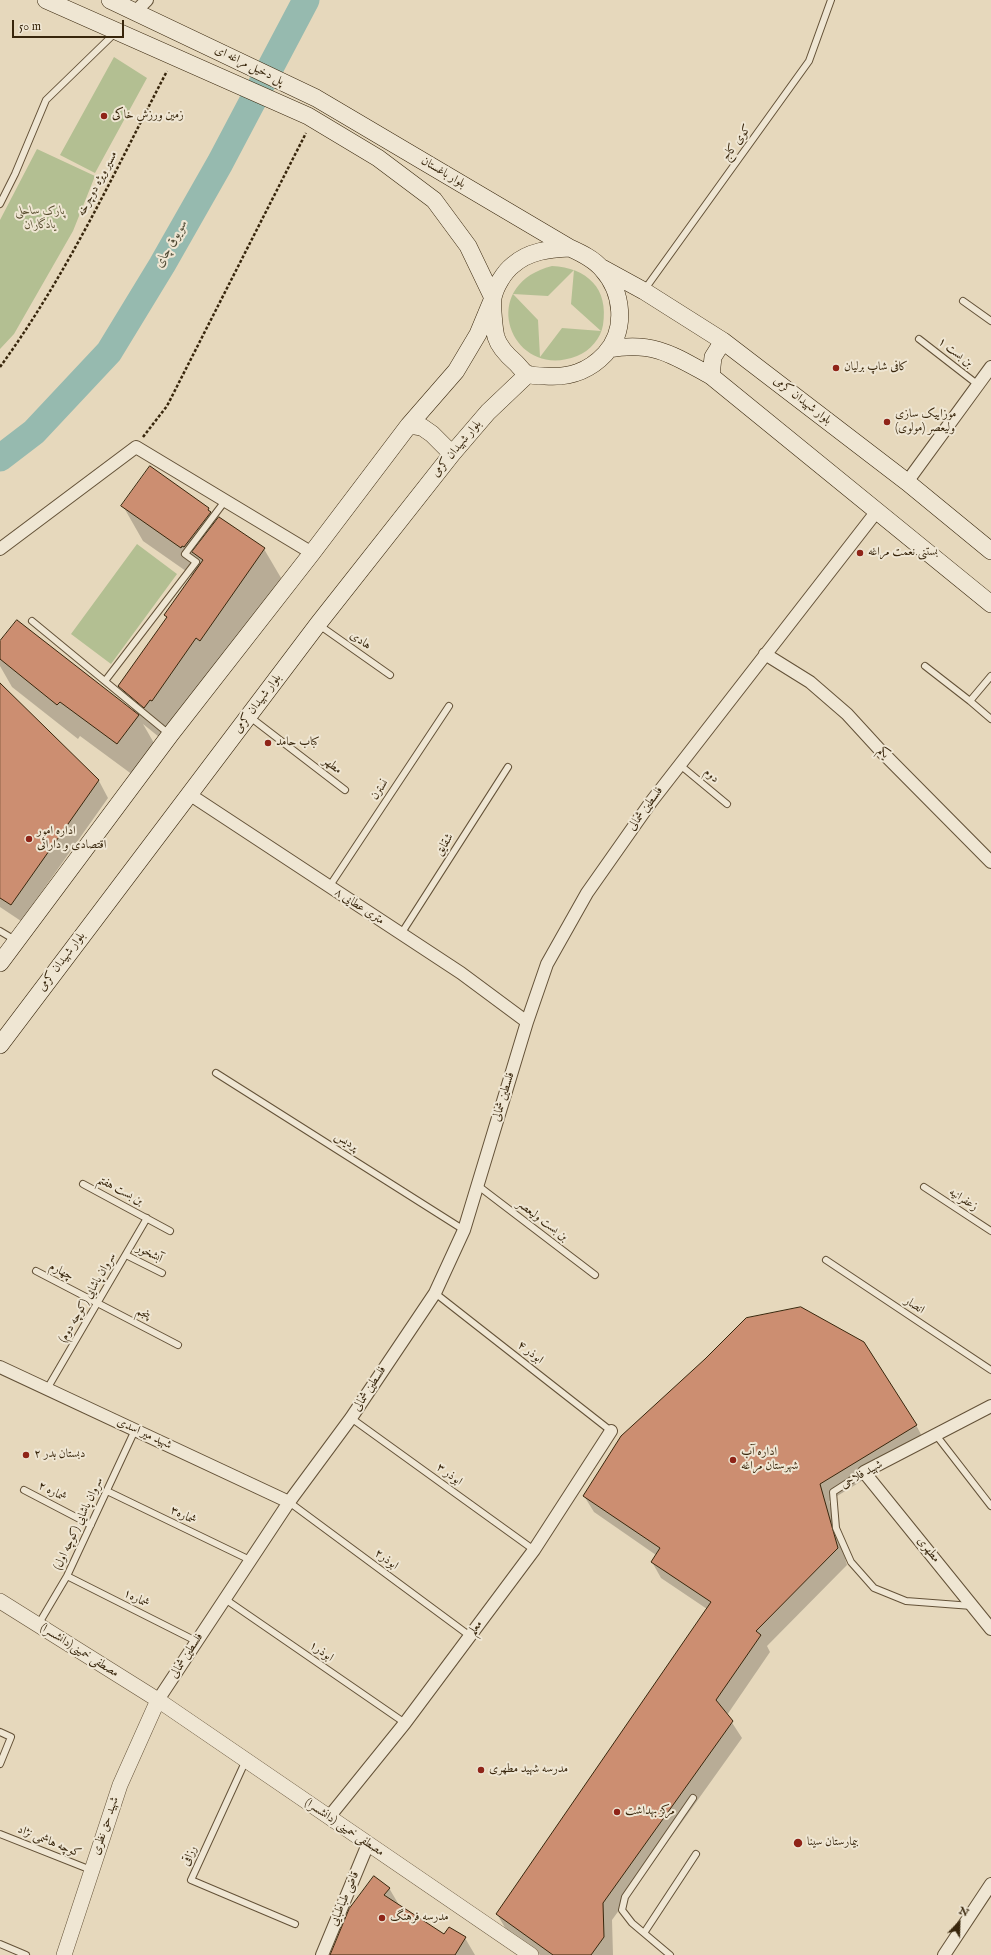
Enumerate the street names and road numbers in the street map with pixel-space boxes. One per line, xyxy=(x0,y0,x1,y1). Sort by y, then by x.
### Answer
street label: پل دخیل مراغه ای xyxy=(212,43,286,89)
street label: کوی کاج xyxy=(719,122,755,164)
street label: مسیر ویژه دوچرخه xyxy=(75,149,121,219)
street label: بلوار باغستان xyxy=(418,154,468,192)
street label: بن بست ۱ xyxy=(935,335,975,371)
street label: بلوار شهیدان کرمی xyxy=(770,374,834,428)
street label: بلوار شهیدان کرمی xyxy=(429,418,485,480)
street label: هادی xyxy=(347,629,373,653)
street label: بلوار شهیدان کرمی xyxy=(231,672,285,736)
street label: یکم xyxy=(874,744,892,762)
street label: مطهر xyxy=(320,754,344,778)
street label: دوم xyxy=(700,765,722,787)
street label: نسترن xyxy=(368,777,392,803)
street label: فلسطین شمالی xyxy=(625,784,667,834)
street label: شقایق xyxy=(433,831,457,859)
street label: ۸ متری عطایی xyxy=(331,886,387,928)
street label: بلوار شهیدان کرمی xyxy=(35,930,89,994)
street label: فلسطین شمالی xyxy=(490,1071,518,1123)
street label: پردیس xyxy=(331,1129,361,1155)
street label: بن بست هفتم xyxy=(95,1173,145,1209)
street label: زعفرانیه xyxy=(946,1185,980,1215)
street label: بن بست ولیعصر xyxy=(514,1197,570,1245)
street label: آبشخور xyxy=(134,1241,164,1267)
street label: سروان پاشایی (کوچه دوم) xyxy=(56,1250,120,1346)
street label: چهارم xyxy=(46,1260,76,1284)
street label: انصار xyxy=(901,1294,927,1318)
street label: پنجم xyxy=(133,1304,153,1324)
street label: ابوذر ۴ xyxy=(514,1338,546,1368)
street label: فلسطین شمالی xyxy=(350,1364,390,1414)
street label: شهید میر اسدی xyxy=(114,1415,174,1453)
street label: شهید فلاحی xyxy=(838,1458,886,1492)
street label: ابوذر ۳ xyxy=(433,1461,465,1489)
street label: سروان پاشایی (کوچه اول) xyxy=(51,1475,107,1573)
street label: شماره ۲ xyxy=(35,1479,69,1505)
street label: شماره۳ xyxy=(168,1504,198,1528)
street label: مطهری xyxy=(913,1534,943,1566)
street label: ابوذر۲ xyxy=(371,1546,401,1574)
street label: شماره۱ xyxy=(121,1586,151,1612)
street label: معلم xyxy=(466,1618,486,1638)
street label: (دانشسرا)مصطفی خمینی xyxy=(37,1621,121,1681)
street label: فلسطین شمالی xyxy=(167,1631,207,1681)
street label: ابوذر۱ xyxy=(306,1639,336,1665)
street label: شهید حق نظری xyxy=(89,1795,123,1857)
street label: مصطفی خمینی (دانشسرا) xyxy=(301,1796,387,1860)
street label: کوچه هاشمی نژاد xyxy=(15,1823,83,1861)
street label: رزاقی xyxy=(179,1844,201,1868)
street label: قاضی طباطبایی xyxy=(327,1870,363,1928)

